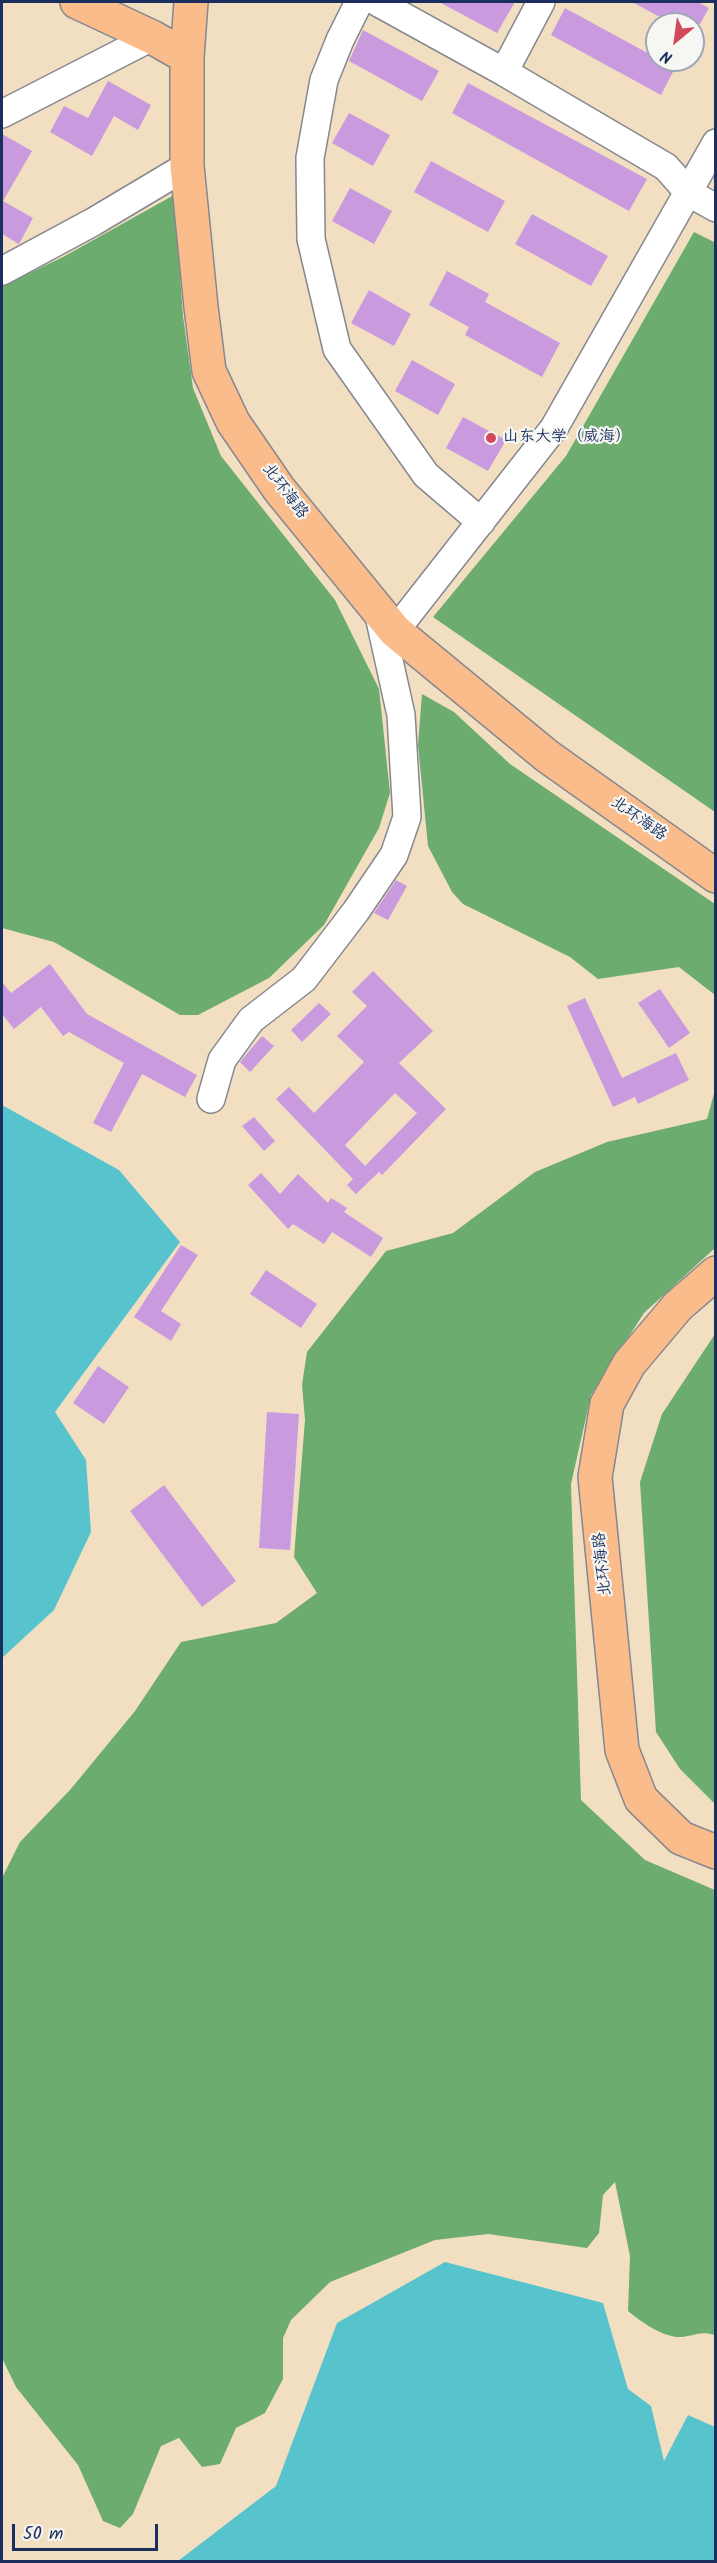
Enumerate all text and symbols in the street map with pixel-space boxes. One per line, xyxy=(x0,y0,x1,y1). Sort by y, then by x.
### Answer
north arrow xyxy=(645,12,705,72)
text: N xyxy=(657,43,677,70)
place label: 山东大学（威海） xyxy=(503,428,631,448)
marker: 山东大学（威海） xyxy=(484,431,498,445)
street label: 北环海路 xyxy=(257,461,311,523)
street label: 北环海路 xyxy=(606,794,670,846)
street label: 北环海路 xyxy=(591,1531,617,1597)
scale bar xyxy=(15,2512,160,2550)
text: 50 m xyxy=(23,2520,63,2549)

